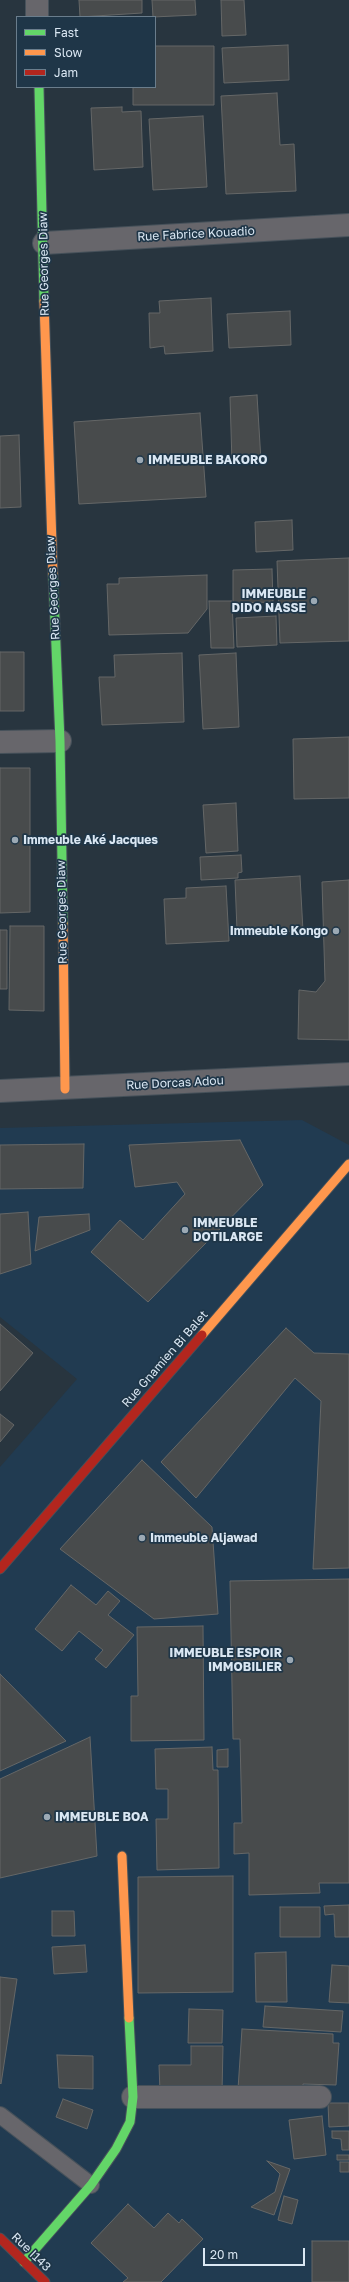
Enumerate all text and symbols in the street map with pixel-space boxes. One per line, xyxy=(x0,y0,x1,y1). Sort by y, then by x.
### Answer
legend xyxy=(16,16,156,88)
text: Fast xyxy=(54,25,79,40)
text: Slow xyxy=(54,45,82,60)
text: Jam xyxy=(54,65,78,80)
street label: Rue Georges Diaw xyxy=(36,212,52,316)
street label: Rue Fabrice Kouadio xyxy=(137,224,255,244)
place label: IMMEUBLE BAKORO xyxy=(148,453,267,467)
marker: IMMEUBLE BAKORO xyxy=(135,455,145,465)
street label: Rue Georges Diaw xyxy=(43,536,63,640)
place label: IMMEUBLE DIDO NASSE xyxy=(231,587,306,615)
marker: IMMEUBLE DIDO NASSE xyxy=(309,596,319,606)
place label: Immeuble Aké Jacques xyxy=(23,833,158,847)
marker: Immeuble Aké Jacques xyxy=(10,835,20,845)
street label: Rue Georges Diaw xyxy=(54,860,70,964)
place label: Immeuble Kongo xyxy=(230,924,328,938)
marker: Immeuble Kongo xyxy=(331,926,341,936)
street label: Rue Dorcas Adou xyxy=(126,1073,224,1093)
place label: IMMEUBLE DOTILARGE xyxy=(193,1216,263,1244)
marker: IMMEUBLE DOTILARGE xyxy=(180,1225,190,1235)
street label: Rue Gnamien Bi Balet xyxy=(119,1308,211,1410)
place label: Immeuble Aljawad xyxy=(150,1531,257,1545)
marker: Immeuble Aljawad xyxy=(137,1533,147,1543)
place label: IMMEUBLE ESPOIR IMMOBILIER xyxy=(169,1646,282,1674)
marker: IMMEUBLE ESPOIR IMMOBILIER xyxy=(285,1655,295,1665)
place label: IMMEUBLE BOA xyxy=(55,1810,148,1824)
marker: IMMEUBLE BOA xyxy=(42,1812,52,1822)
street label: Rue I143 xyxy=(8,2230,54,2274)
scale bar xyxy=(205,2240,307,2266)
text: 20 m xyxy=(210,2247,238,2262)

